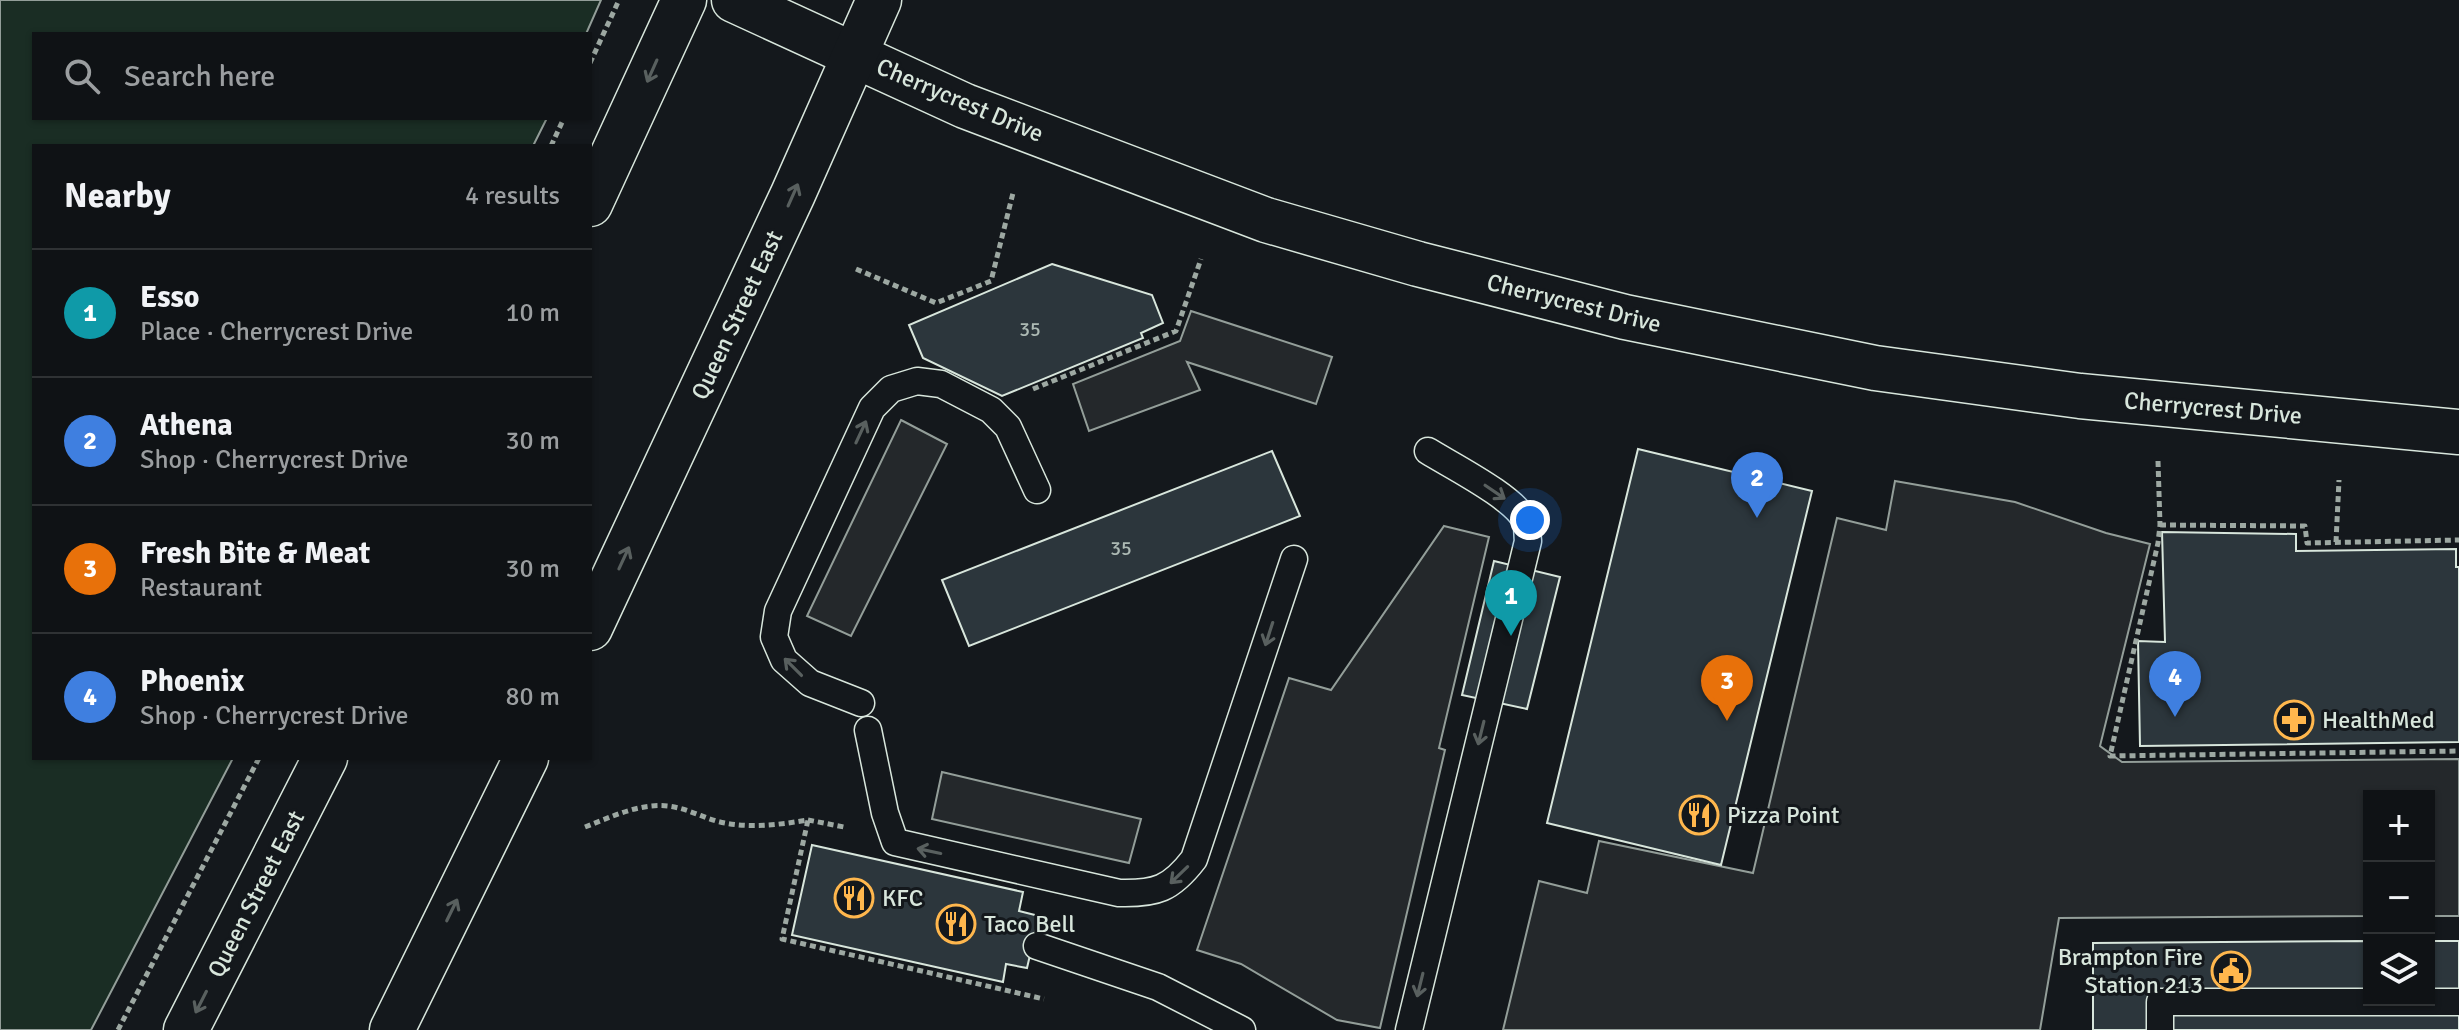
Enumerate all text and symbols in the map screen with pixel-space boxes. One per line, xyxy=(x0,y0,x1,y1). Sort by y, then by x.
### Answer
search box xyxy=(32,32,592,120)
street label: Cherrycrest Drive xyxy=(872,51,1048,149)
icon: search xyxy=(60,54,104,98)
text: Search here xyxy=(124,58,275,95)
one-way arrow xyxy=(644,58,659,83)
text: Nearby xyxy=(64,175,171,217)
text: 4 results xyxy=(465,180,560,212)
one-way arrow xyxy=(786,183,801,208)
street label: Queen Street East xyxy=(685,226,789,404)
street label: Cherrycrest Drive xyxy=(1484,267,1664,339)
text: Esso xyxy=(140,279,199,316)
text: 1 xyxy=(83,297,97,329)
text: 10 m xyxy=(505,297,560,329)
text: Place · Cherrycrest Drive xyxy=(140,316,413,348)
house number: 35 xyxy=(1019,317,1041,342)
street label: Cherrycrest Drive xyxy=(2123,385,2303,431)
text: Athena xyxy=(140,407,233,444)
one-way arrow xyxy=(854,421,869,445)
text: 2 xyxy=(83,425,97,457)
text: 30 m xyxy=(505,425,560,457)
text: Shop · Cherrycrest Drive xyxy=(140,444,408,476)
pin: 2 xyxy=(1731,452,1783,518)
one-way arrow xyxy=(1483,484,1505,501)
your location xyxy=(1510,500,1550,540)
text: Fresh Bite & Meat xyxy=(140,535,370,572)
house number: 35 xyxy=(1110,536,1132,561)
one-way arrow xyxy=(617,546,632,570)
text: 3 xyxy=(83,553,97,585)
text: 30 m xyxy=(505,553,560,585)
pin: 1 xyxy=(1485,570,1537,636)
text: Restaurant xyxy=(140,572,262,604)
one-way arrow xyxy=(1261,621,1276,646)
pin: 4 xyxy=(2149,651,2201,717)
pin: 3 xyxy=(1701,655,1753,721)
one-way arrow xyxy=(784,658,804,678)
text: Phoenix xyxy=(140,663,244,700)
text: 4 xyxy=(83,681,97,713)
text: 80 m xyxy=(505,681,560,713)
pharmacy icon: HealthMed xyxy=(2273,699,2315,741)
text: Shop · Cherrycrest Drive xyxy=(140,700,408,732)
place label: HealthMed xyxy=(2322,705,2435,735)
one-way arrow xyxy=(1473,719,1488,745)
map controls xyxy=(2363,790,2435,1006)
button: + xyxy=(2363,790,2435,862)
restaurant icon: Pizza Point xyxy=(1678,794,1720,836)
place label: Pizza Point xyxy=(1727,800,1839,830)
street label: Queen Street East xyxy=(201,805,311,983)
one-way arrow xyxy=(917,843,943,858)
button: − xyxy=(2363,862,2435,934)
one-way arrow xyxy=(1169,866,1189,885)
restaurant icon: KFC xyxy=(833,877,875,919)
place label: KFC xyxy=(882,883,923,913)
one-way arrow xyxy=(445,899,460,923)
restaurant icon: Taco Bell xyxy=(935,903,977,945)
place label: Taco Bell xyxy=(984,909,1075,939)
button: layers xyxy=(2363,934,2435,1006)
place label: Brampton Fire Station 213 xyxy=(2058,942,2203,1000)
public building icon: Brampton Fire Station 213 xyxy=(2210,950,2252,992)
one-way arrow xyxy=(1412,972,1427,998)
one-way arrow xyxy=(192,990,208,1014)

